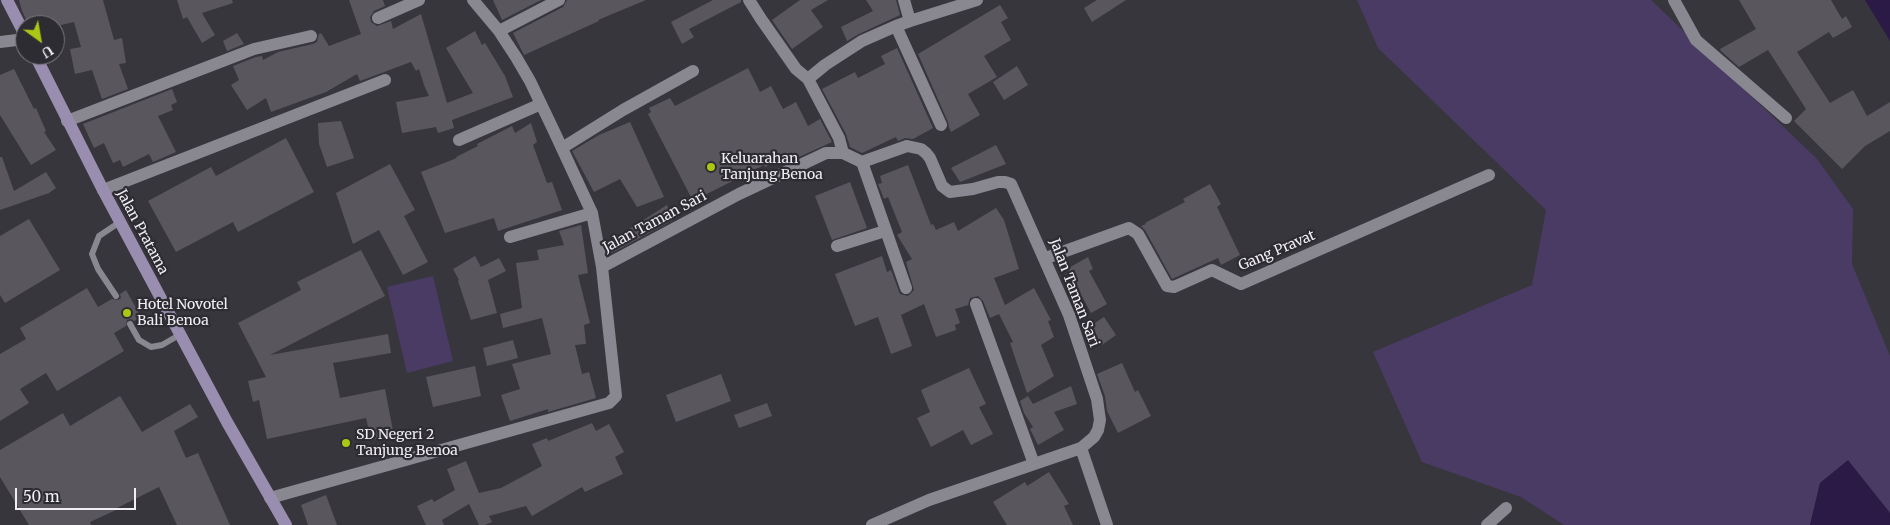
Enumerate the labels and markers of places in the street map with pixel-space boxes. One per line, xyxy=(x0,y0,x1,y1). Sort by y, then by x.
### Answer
place label: Keluarahan Tanjung Benoa xyxy=(721,151,823,184)
marker: Keluarahan Tanjung Benoa xyxy=(705,161,717,173)
place label: Hotel Novotel Bali Benoa xyxy=(137,297,228,330)
marker: Hotel Novotel Bali Benoa xyxy=(121,307,133,319)
place label: SD Negeri 2 Tanjung Benoa xyxy=(356,427,458,460)
marker: SD Negeri 2 Tanjung Benoa xyxy=(340,437,352,449)

